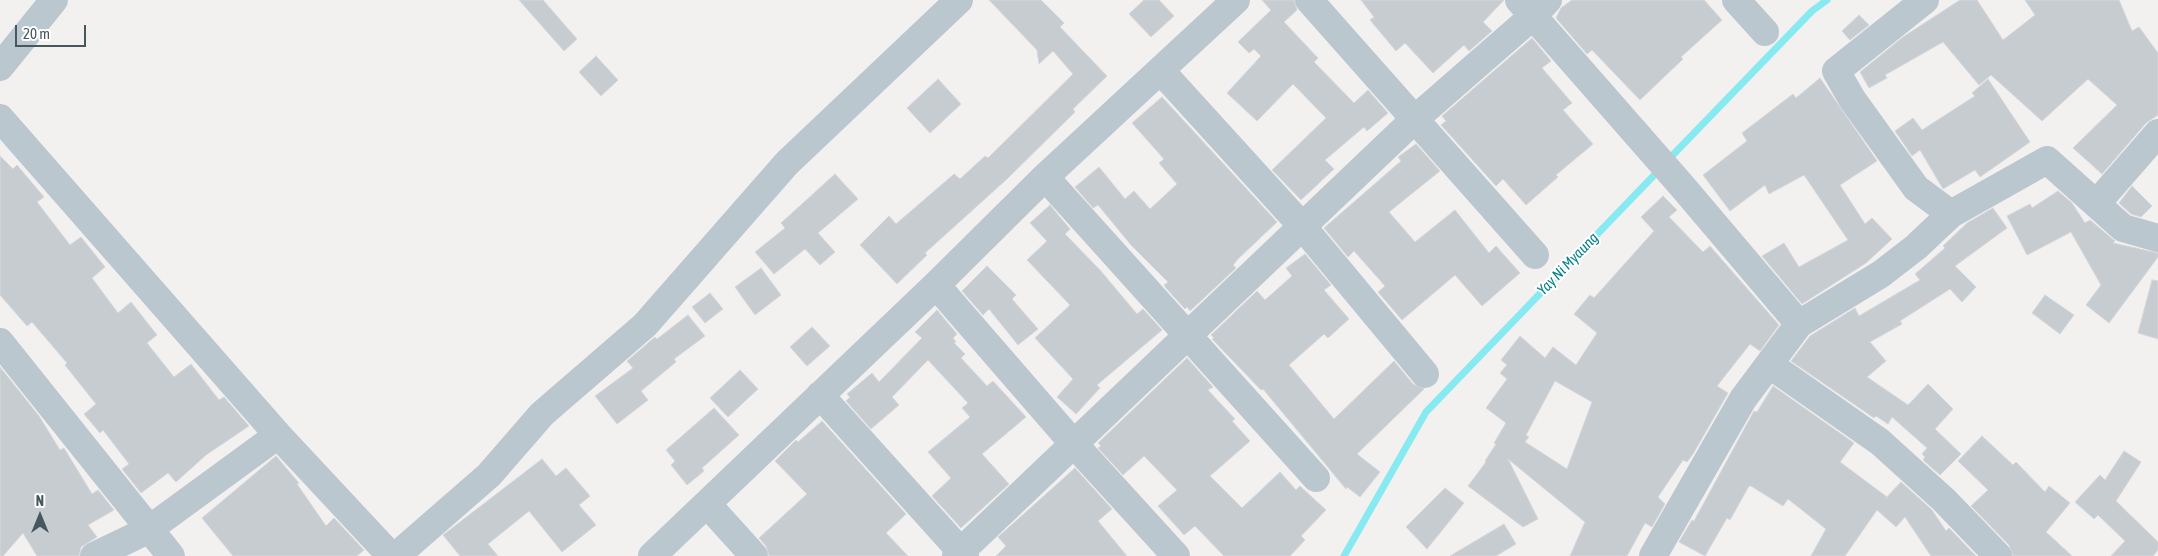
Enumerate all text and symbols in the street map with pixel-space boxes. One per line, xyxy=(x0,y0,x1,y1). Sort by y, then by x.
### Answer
scale bar xyxy=(18,15,89,47)
text: 20 m xyxy=(23,25,50,42)
water label: Yay Ni Myaung xyxy=(1534,229,1602,299)
north arrow xyxy=(15,491,65,541)
text: N xyxy=(36,493,44,509)

